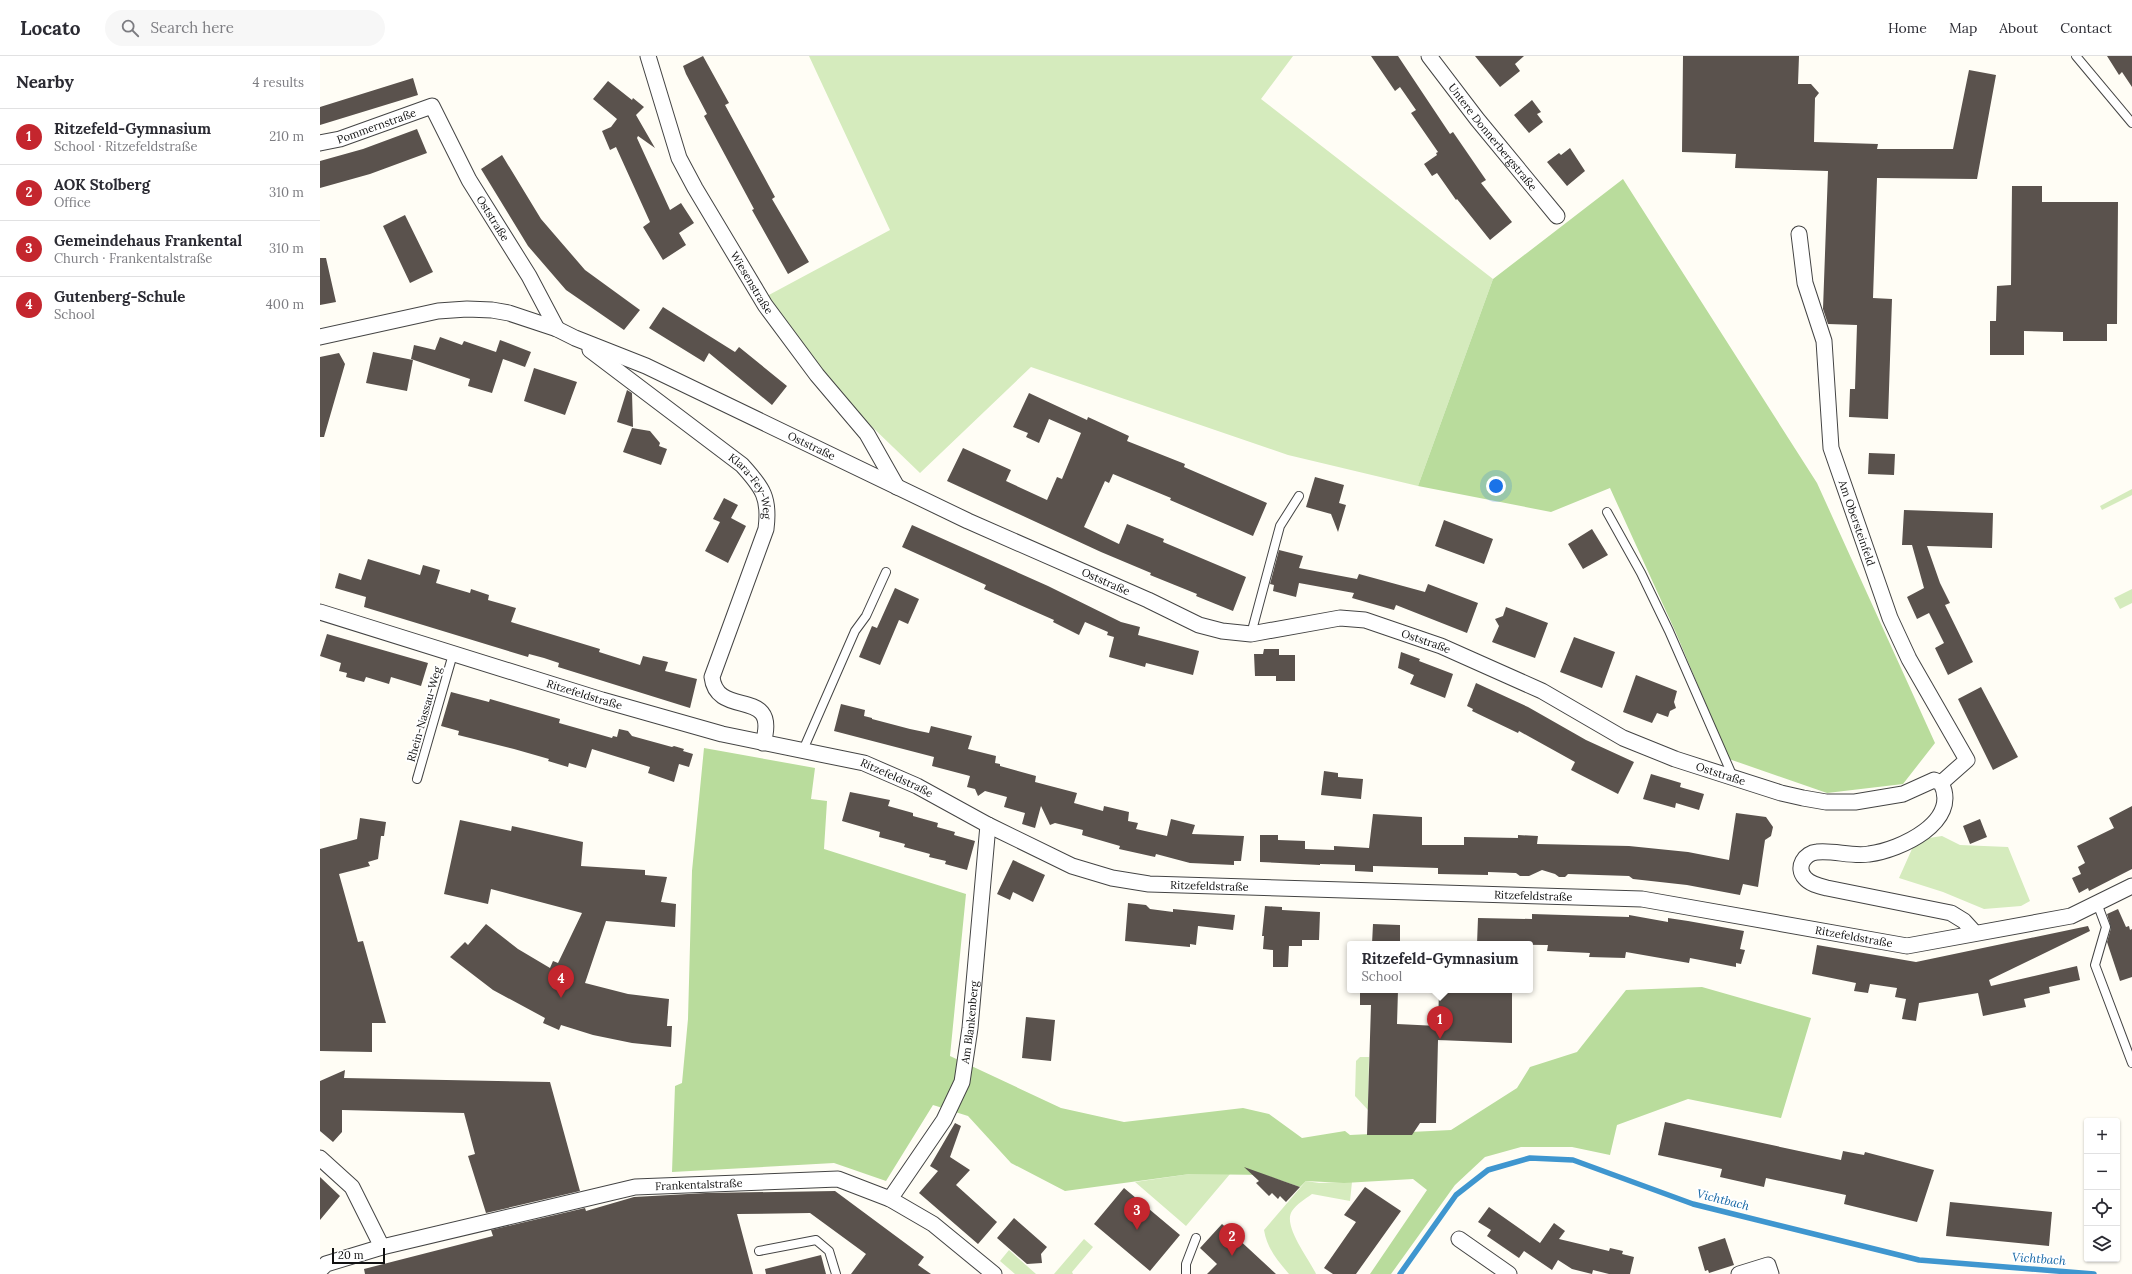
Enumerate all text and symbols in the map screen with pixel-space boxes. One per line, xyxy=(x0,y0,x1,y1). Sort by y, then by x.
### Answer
search box xyxy=(105,10,385,46)
text: Locato xyxy=(20,16,81,40)
icon: search xyxy=(119,17,141,39)
text: Search here xyxy=(151,18,234,37)
text: Home xyxy=(1888,19,1927,37)
text: Map xyxy=(1949,19,1977,37)
text: About xyxy=(1999,19,2038,37)
text: Contact xyxy=(2060,19,2112,37)
text: Nearby xyxy=(16,71,74,93)
text: 4 results xyxy=(253,74,304,91)
street label: Untere Donnerbergstraße xyxy=(1445,80,1540,193)
street label: Pommernstraße xyxy=(335,105,418,147)
text: Ritzefeld-Gymnasium xyxy=(54,119,211,138)
text: 1 xyxy=(26,128,32,145)
text: 210 m xyxy=(269,128,304,145)
text: School · Ritzefeldstraße xyxy=(54,138,197,155)
text: AOK Stolberg xyxy=(54,175,150,194)
text: 2 xyxy=(26,184,32,201)
text: 310 m xyxy=(269,184,304,201)
street label: Oststraße xyxy=(473,193,512,244)
text: Office xyxy=(54,194,91,211)
text: Gemeindehaus Frankental xyxy=(54,231,242,250)
text: 3 xyxy=(25,240,33,257)
text: 310 m xyxy=(269,240,304,257)
street label: Wiesenstraße xyxy=(728,249,776,317)
text: Church · Frankentalstraße xyxy=(54,250,212,267)
text: Gutenberg-Schule xyxy=(54,287,185,306)
text: 4 xyxy=(25,296,33,313)
text: 400 m xyxy=(266,296,304,313)
text: School xyxy=(54,306,95,323)
street label: Oststraße xyxy=(785,428,838,463)
street label: Klara-Fey-Weg xyxy=(726,450,774,520)
your location xyxy=(1486,476,1506,496)
street label: Am Obersteinfeld xyxy=(1835,477,1879,568)
street label: Oststraße xyxy=(1079,565,1132,598)
street label: Oststraße xyxy=(1400,626,1453,656)
street label: Rhein-Nassau-Weg xyxy=(404,664,445,763)
street label: Ritzefeldstraße xyxy=(545,676,624,712)
street label: Ritzefeldstraße xyxy=(858,755,936,801)
street label: Oststraße xyxy=(1694,759,1747,788)
street label: Ritzefeldstraße xyxy=(1170,878,1249,894)
street label: Ritzefeldstraße xyxy=(1494,888,1573,904)
street label: Ritzefeldstraße xyxy=(1814,923,1894,950)
popup xyxy=(1347,941,1533,993)
text: Ritzefeld-Gymnasium xyxy=(1361,949,1519,968)
pin: 4 xyxy=(548,965,574,998)
text: School xyxy=(1361,968,1402,985)
street label: Am Blankenberg xyxy=(958,979,981,1066)
pin: 1 xyxy=(1427,1006,1453,1039)
map controls xyxy=(2084,1118,2120,1262)
button: + xyxy=(2084,1118,2120,1154)
button: − xyxy=(2084,1154,2120,1190)
street label: Frankentalstraße xyxy=(655,1176,743,1193)
water label: Vichtbach xyxy=(1695,1186,1751,1213)
button: locate xyxy=(2084,1190,2120,1226)
pin: 3 xyxy=(1124,1197,1150,1230)
pin: 2 xyxy=(1219,1223,1245,1256)
button: layers xyxy=(2084,1226,2120,1262)
scale bar xyxy=(332,1246,385,1265)
text: 20 m xyxy=(338,1248,363,1262)
water label: Vichtbach xyxy=(2012,1249,2067,1268)

